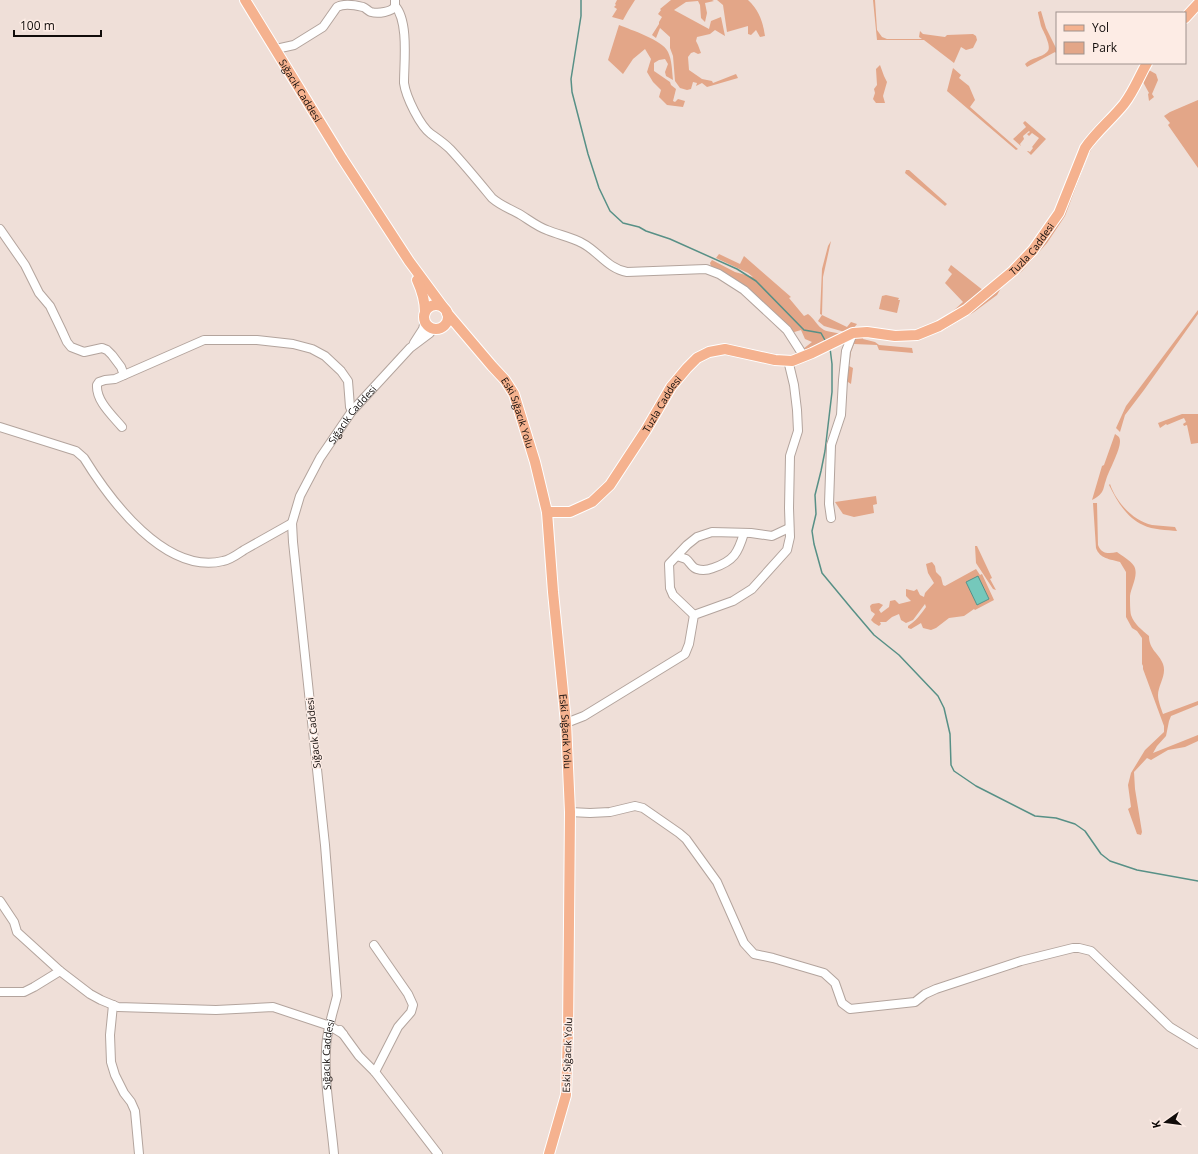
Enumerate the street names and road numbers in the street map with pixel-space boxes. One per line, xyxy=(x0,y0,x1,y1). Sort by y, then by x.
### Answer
street label: Sığacık Caddesi xyxy=(276,56,325,124)
street label: Tuzla Caddesi xyxy=(1006,220,1057,278)
street label: Tuzla Caddesi xyxy=(639,373,685,435)
street label: Eski Sığacık Yolu xyxy=(498,374,537,450)
street label: Sığacık Caddesi xyxy=(325,382,379,447)
street label: Eski Sığacık Yolu xyxy=(556,693,575,769)
street label: Sığacık Caddesi xyxy=(302,697,324,769)
street label: Sığacık Caddesi xyxy=(319,1017,338,1091)
street label: Eski Sığacık Yolu xyxy=(559,1017,575,1093)

